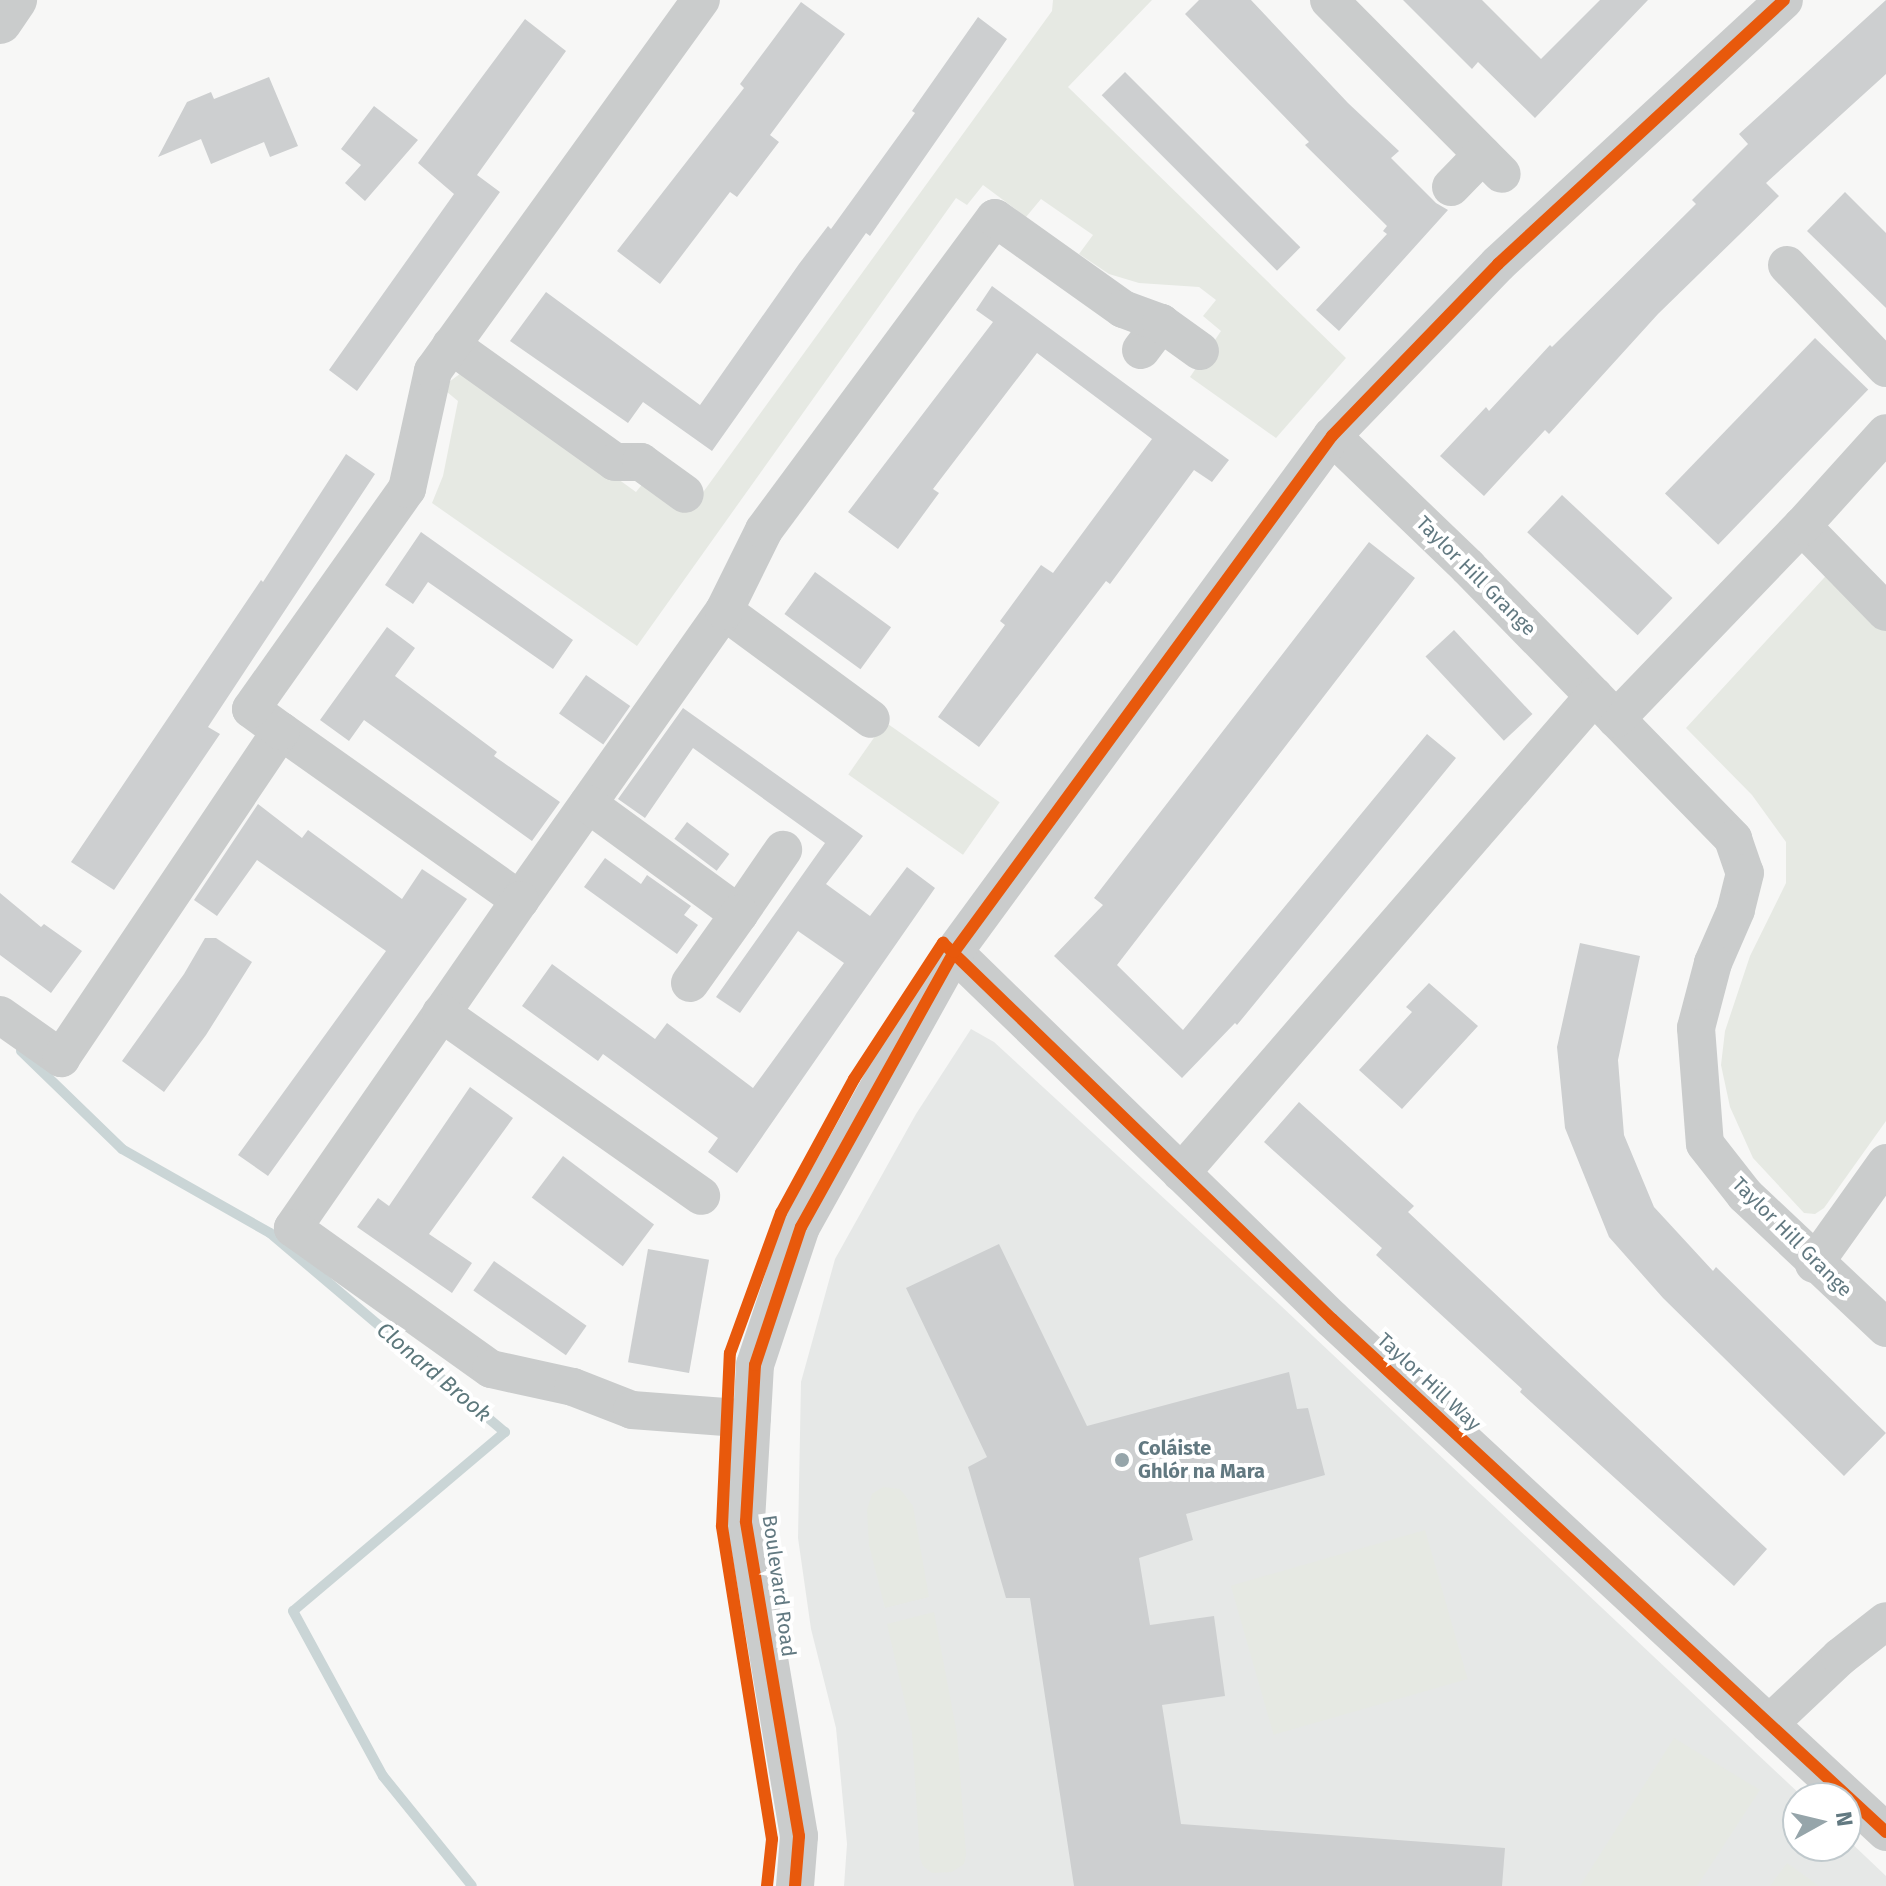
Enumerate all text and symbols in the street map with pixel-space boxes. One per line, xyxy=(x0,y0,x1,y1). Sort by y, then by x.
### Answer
street label: Taylor Hill Grange xyxy=(1411,511,1541,641)
street label: Taylor Hill Grange xyxy=(1727,1172,1857,1302)
water label: Clonard Brook xyxy=(372,1317,496,1427)
street label: Taylor Hill Way xyxy=(1372,1328,1486,1436)
place label: Coláiste Ghlór na Mara xyxy=(1138,1436,1265,1483)
marker: Coláiste Ghlór na Mara xyxy=(1113,1451,1131,1469)
street label: Boulevard Road xyxy=(757,1514,801,1658)
north arrow xyxy=(1782,1782,1862,1862)
text: N xyxy=(1830,1810,1859,1828)

